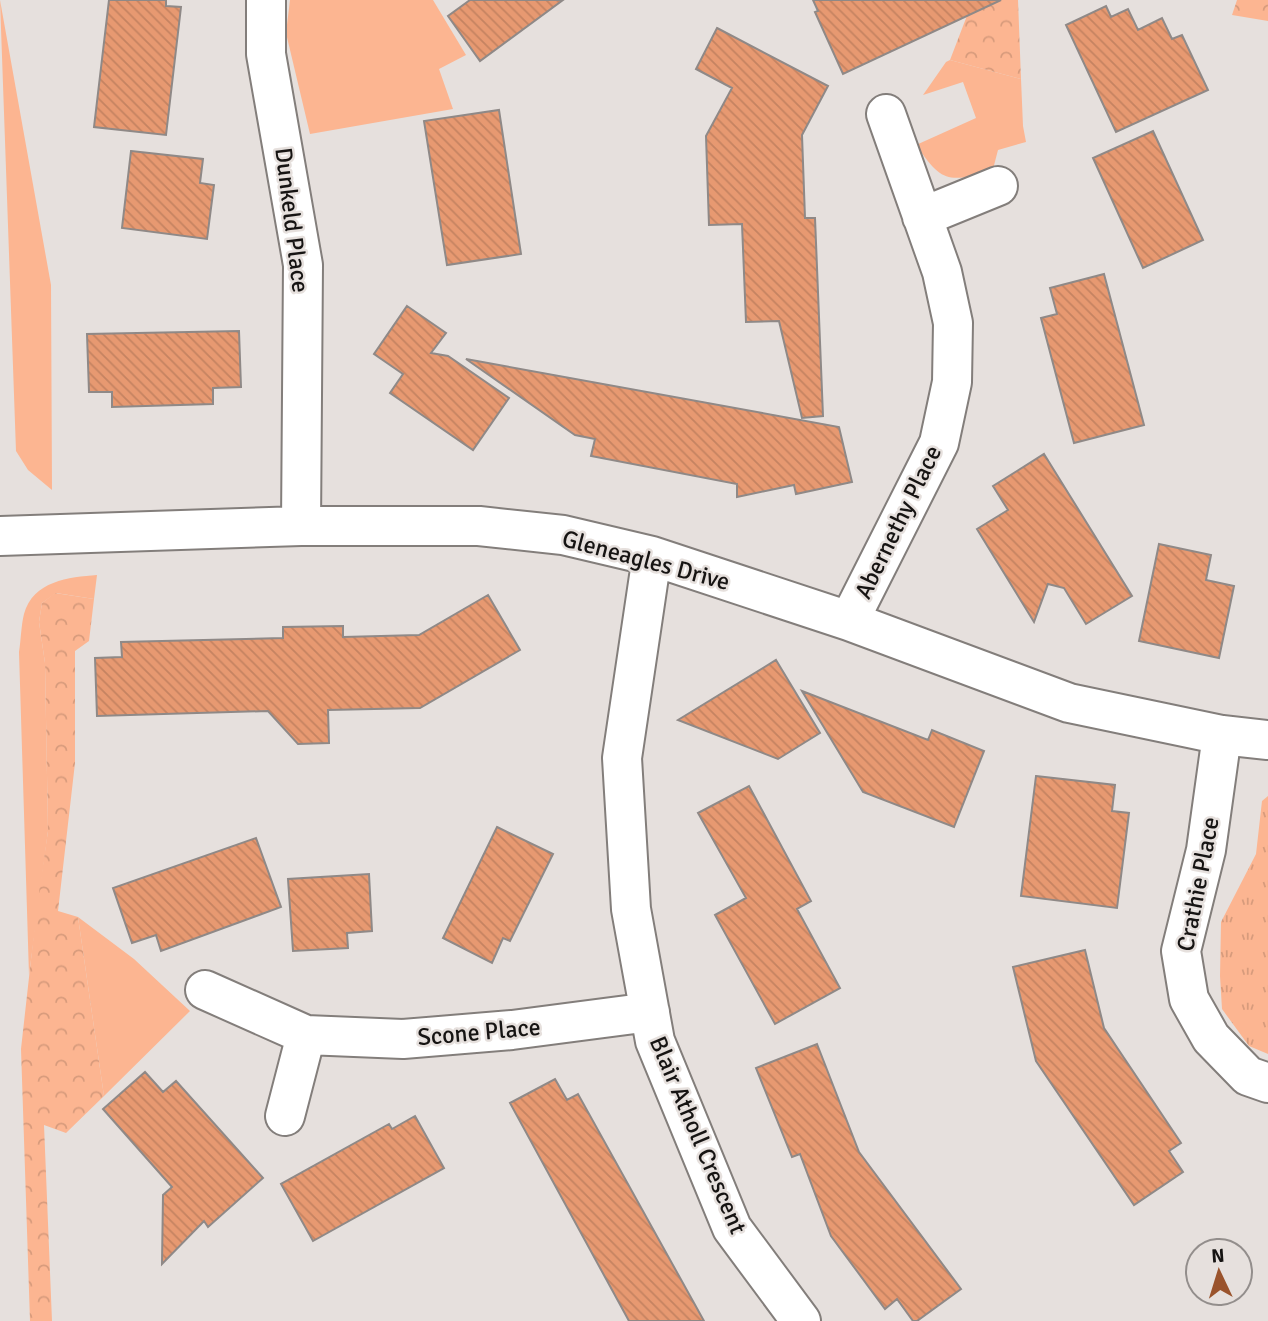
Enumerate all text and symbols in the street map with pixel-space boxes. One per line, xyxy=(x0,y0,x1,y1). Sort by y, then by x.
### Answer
street label: Dunkeld Place xyxy=(268,146,316,294)
street label: Abernethy Place xyxy=(848,440,948,604)
street label: Gleneagles Drive xyxy=(559,523,733,597)
street label: Crathie Place xyxy=(1170,814,1226,954)
street label: Scone Place xyxy=(416,1012,542,1052)
street label: Blair Atholl Crescent xyxy=(643,1032,753,1238)
north arrow xyxy=(1184,1237,1254,1307)
text: N xyxy=(1210,1244,1225,1268)

